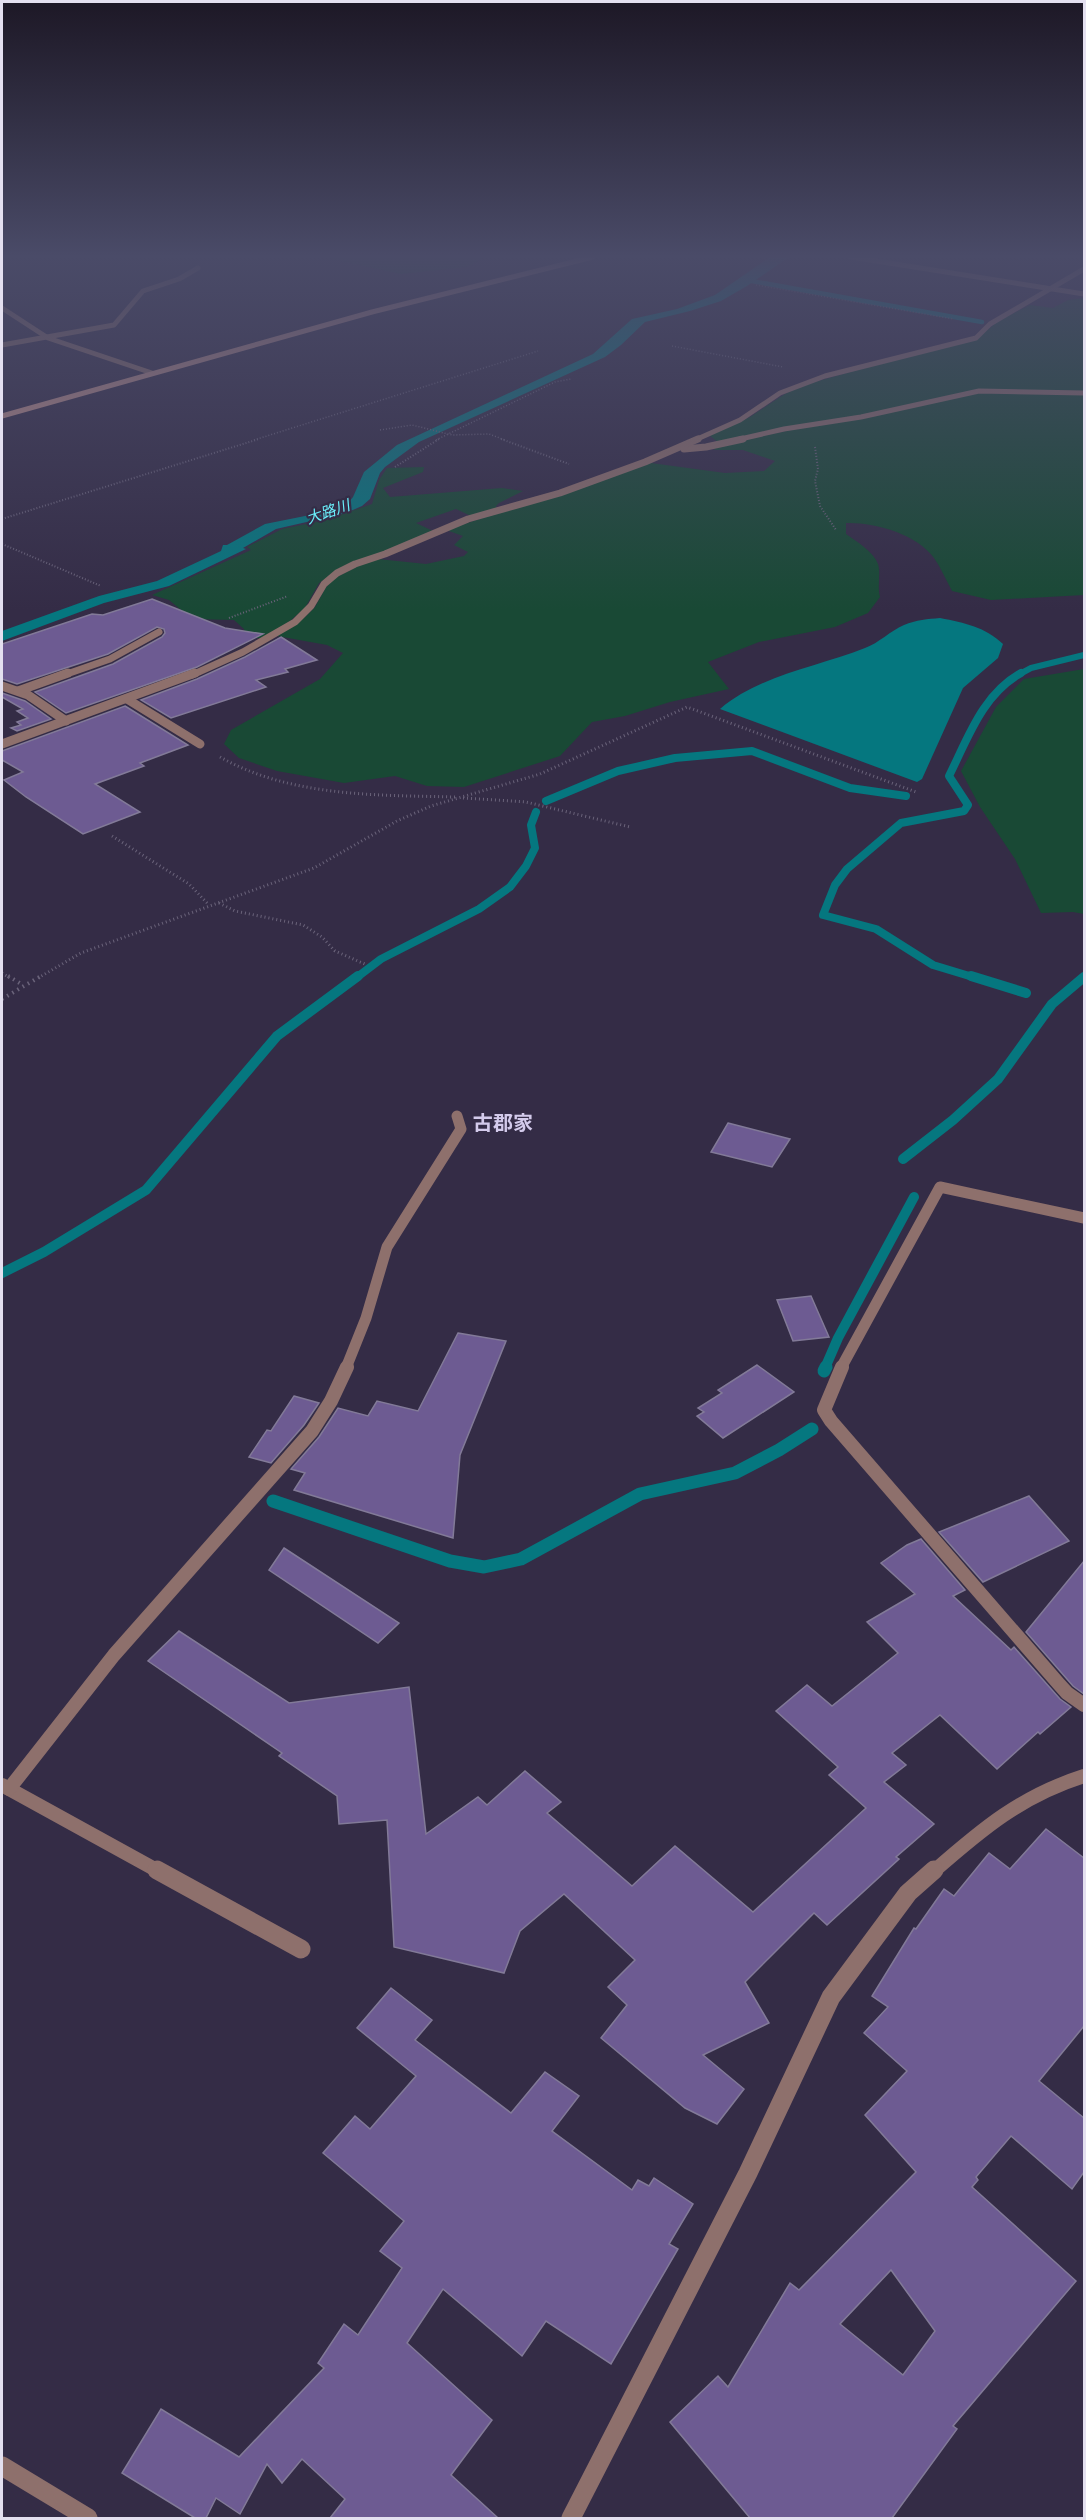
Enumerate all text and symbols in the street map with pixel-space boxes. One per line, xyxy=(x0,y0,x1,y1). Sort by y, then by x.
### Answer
water label: 大路川 xyxy=(303,494,354,528)
district label: 古郡家 xyxy=(473,1109,533,1136)

